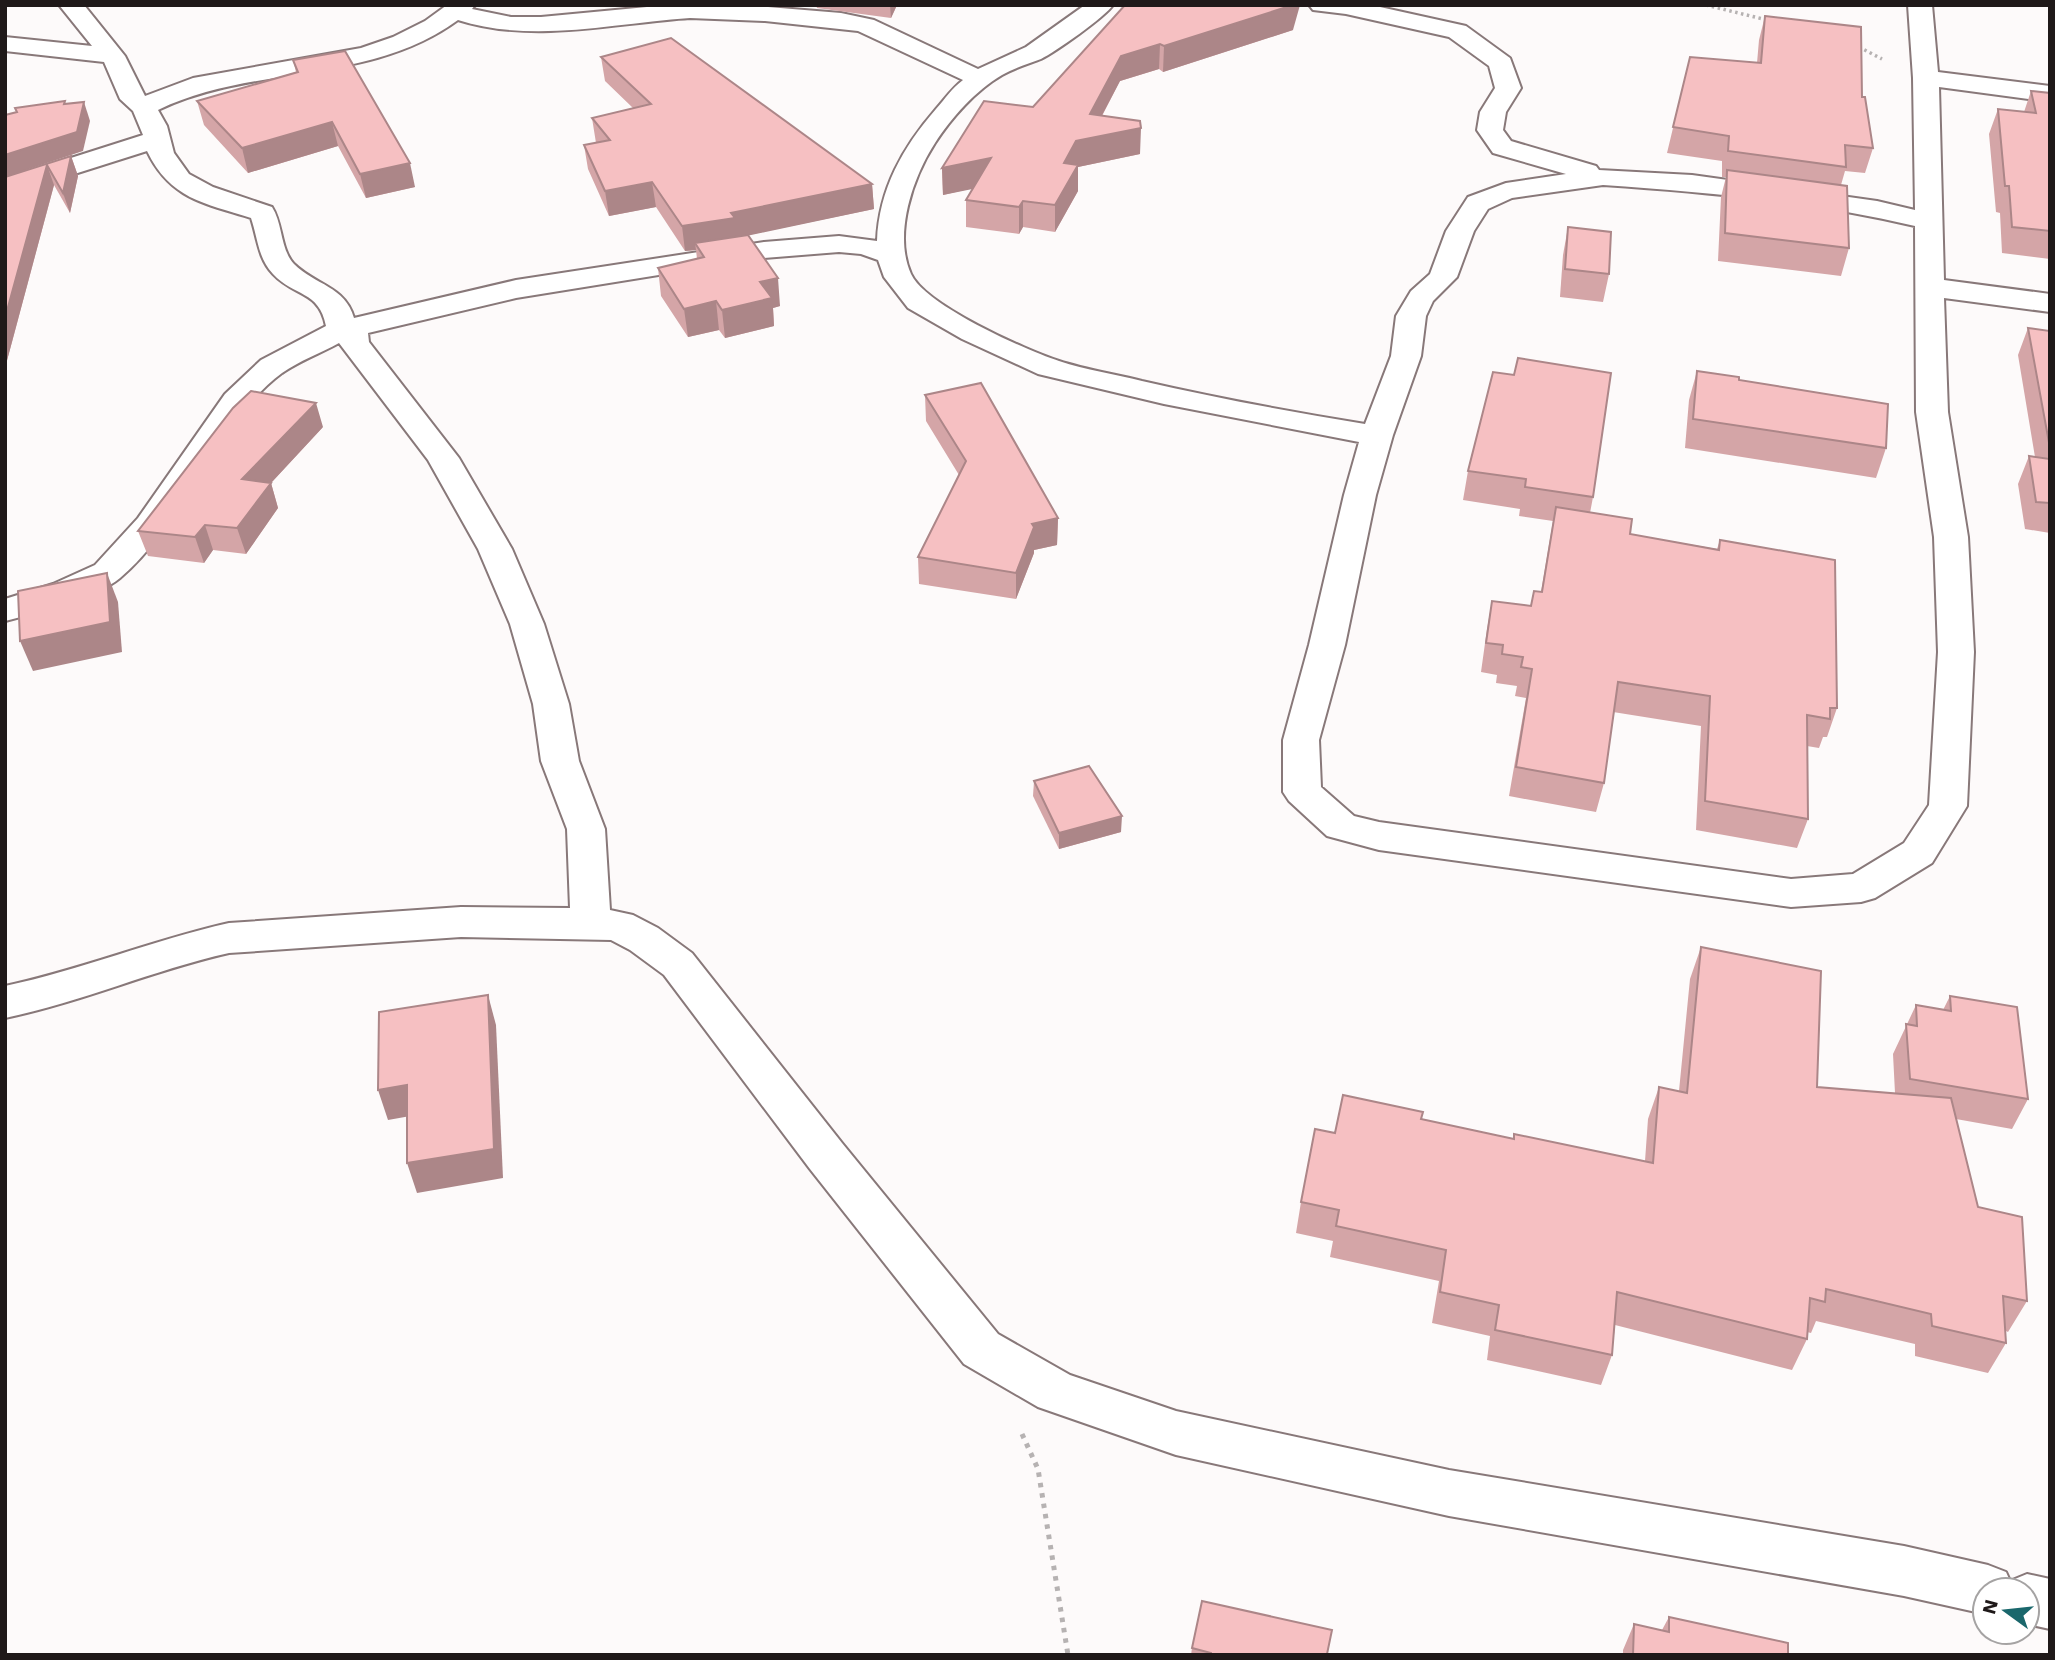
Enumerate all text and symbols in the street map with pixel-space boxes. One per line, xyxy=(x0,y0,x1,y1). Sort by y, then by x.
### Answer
north arrow xyxy=(1971,1576,2041,1646)
text: N xyxy=(1977,1597,2003,1617)

